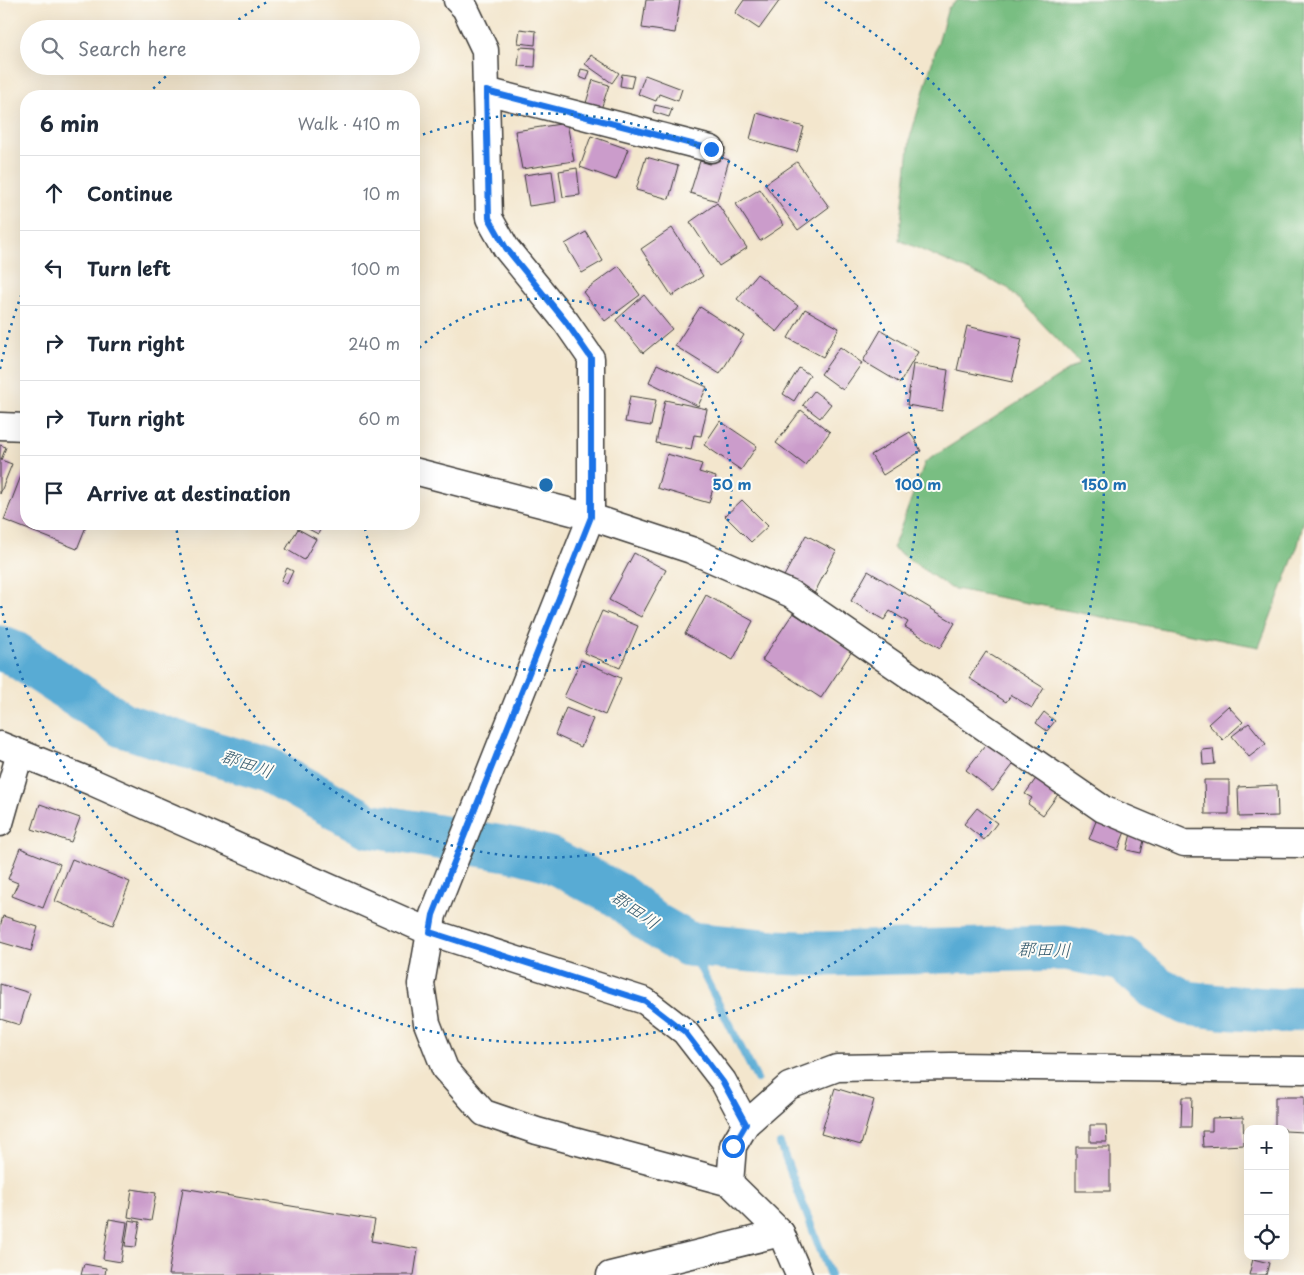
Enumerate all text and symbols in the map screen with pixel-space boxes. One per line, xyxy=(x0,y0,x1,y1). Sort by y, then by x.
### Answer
search box xyxy=(20,20,420,75)
icon: search xyxy=(38,34,66,62)
text: Search here xyxy=(78,34,187,62)
text: 6 min xyxy=(40,107,99,139)
text: Walk · 410 m xyxy=(298,111,400,135)
route end xyxy=(700,138,723,161)
icon: ahead xyxy=(40,179,68,207)
text: Continue xyxy=(87,179,173,207)
text: 10 m xyxy=(363,181,400,205)
icon: left xyxy=(40,254,68,282)
text: Turn left xyxy=(87,254,171,282)
text: 100 m xyxy=(351,256,400,280)
icon: right xyxy=(40,329,68,357)
text: Turn right xyxy=(87,329,185,357)
text: 240 m xyxy=(348,331,400,355)
icon: right xyxy=(40,404,68,432)
text: Turn right xyxy=(87,404,185,432)
text: 60 m xyxy=(358,406,400,430)
text: 50 m xyxy=(713,472,751,495)
text: 100 m xyxy=(895,472,941,495)
text: 150 m xyxy=(1081,472,1127,495)
centre of rings xyxy=(537,476,555,494)
icon: arrive xyxy=(40,479,68,507)
text: Arrive at destination xyxy=(87,479,291,507)
water label: 郡田川 xyxy=(218,741,277,784)
water label: 郡田川 xyxy=(606,882,666,935)
water label: 郡田川 xyxy=(1017,935,1071,962)
map controls xyxy=(1244,1125,1289,1260)
button: + xyxy=(1244,1125,1289,1170)
route start xyxy=(722,1135,745,1158)
button: − xyxy=(1244,1170,1289,1215)
button: locate xyxy=(1244,1215,1289,1260)

